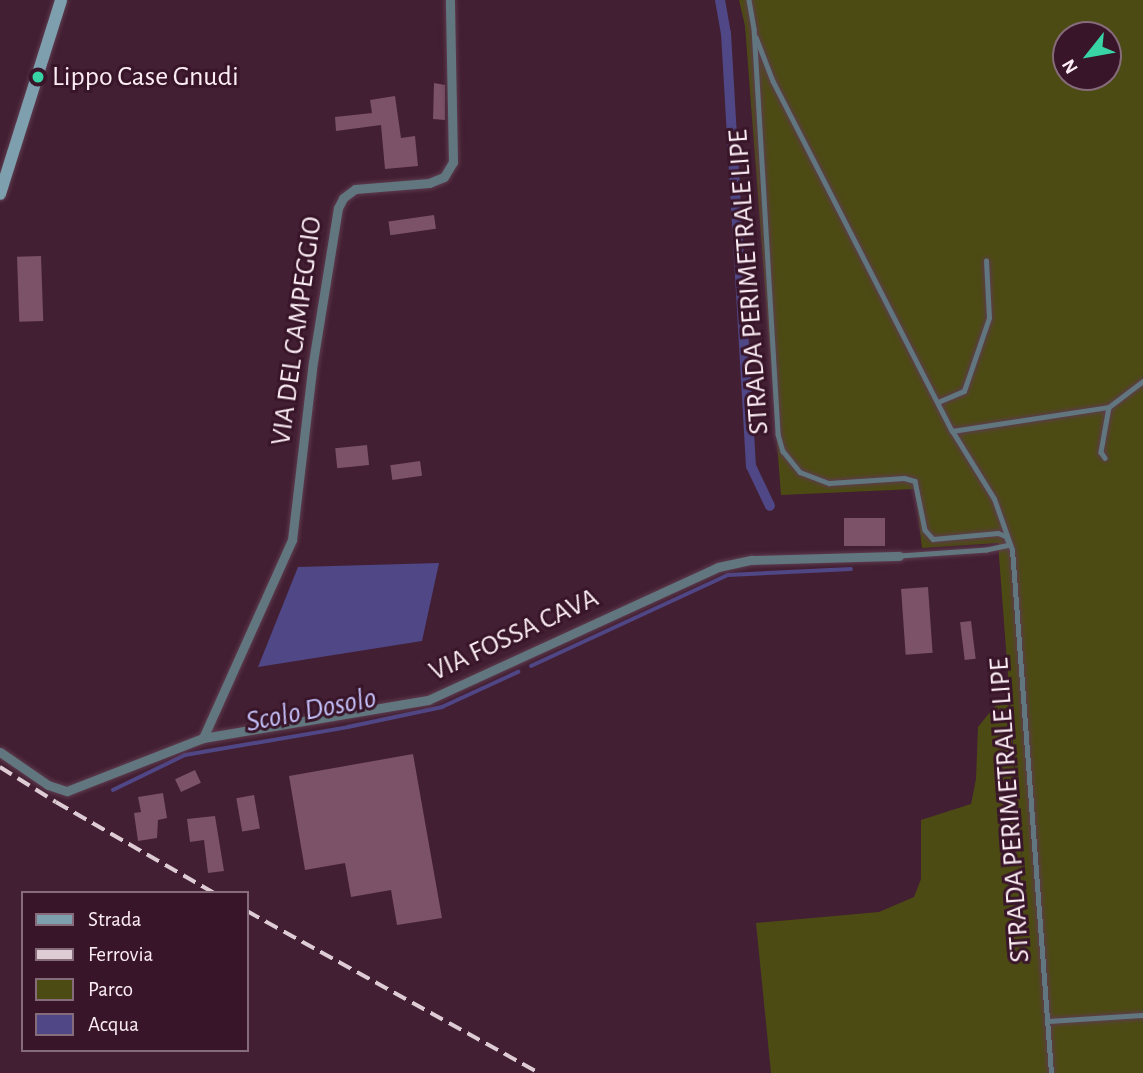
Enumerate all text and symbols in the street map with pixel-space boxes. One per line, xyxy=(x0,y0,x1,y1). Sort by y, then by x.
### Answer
north arrow xyxy=(1052,21,1122,91)
text: N xyxy=(1059,55,1082,77)
place label: Lippo Case Gnudi xyxy=(52,60,239,94)
marker: Lippo Case Gnudi xyxy=(30,69,46,85)
street label: STRADA PERIMETRALE LIPE xyxy=(722,128,776,436)
street label: VIA DEL CAMPEGGIO xyxy=(264,214,330,448)
street label: VIA FOSSA CAVA xyxy=(424,581,604,689)
street label: STRADA PERIMETRALE LIPE xyxy=(983,656,1037,964)
water label: Scolo Dosolo xyxy=(243,680,379,740)
legend xyxy=(21,891,248,1052)
text: Strada xyxy=(88,909,141,930)
text: Ferrovia xyxy=(88,944,153,965)
text: Parco xyxy=(88,979,133,1000)
text: Acqua xyxy=(88,1014,139,1035)

